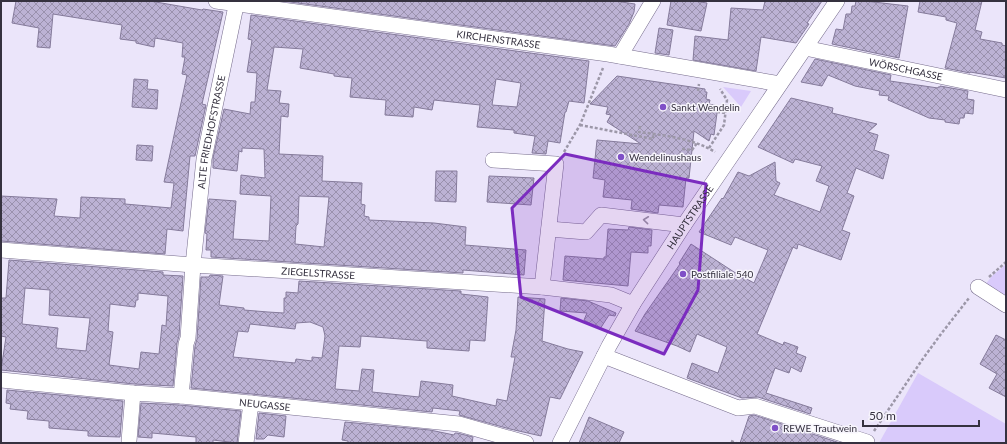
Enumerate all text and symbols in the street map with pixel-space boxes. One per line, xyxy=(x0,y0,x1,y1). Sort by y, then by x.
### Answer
street label: KIRCHENSTRASSE xyxy=(456,28,541,51)
street label: WÖRSCHGASSE xyxy=(868,56,944,83)
street label: ALTE FRIEDHOFSTRASSE xyxy=(195,74,227,190)
place label: Sankt Wendelin xyxy=(671,101,740,113)
marker: Sankt Wendelin xyxy=(658,102,668,112)
place label: Wendelinushaus xyxy=(629,151,701,163)
marker: Wendelinushaus xyxy=(616,152,626,162)
street label: HAUPTSTRASSE xyxy=(664,182,716,251)
one-way arrow xyxy=(643,216,649,225)
street label: ZIEGELSTRASSE xyxy=(281,265,356,281)
place label: Postfiliale 540 xyxy=(691,268,754,280)
marker: Postfiliale 540 xyxy=(678,269,688,279)
street label: NEUGASSE xyxy=(239,396,291,413)
scale bar xyxy=(863,402,979,428)
text: 50 m xyxy=(869,408,896,423)
place label: REWE Trautwein xyxy=(783,422,857,434)
marker: REWE Trautwein xyxy=(770,423,780,433)

